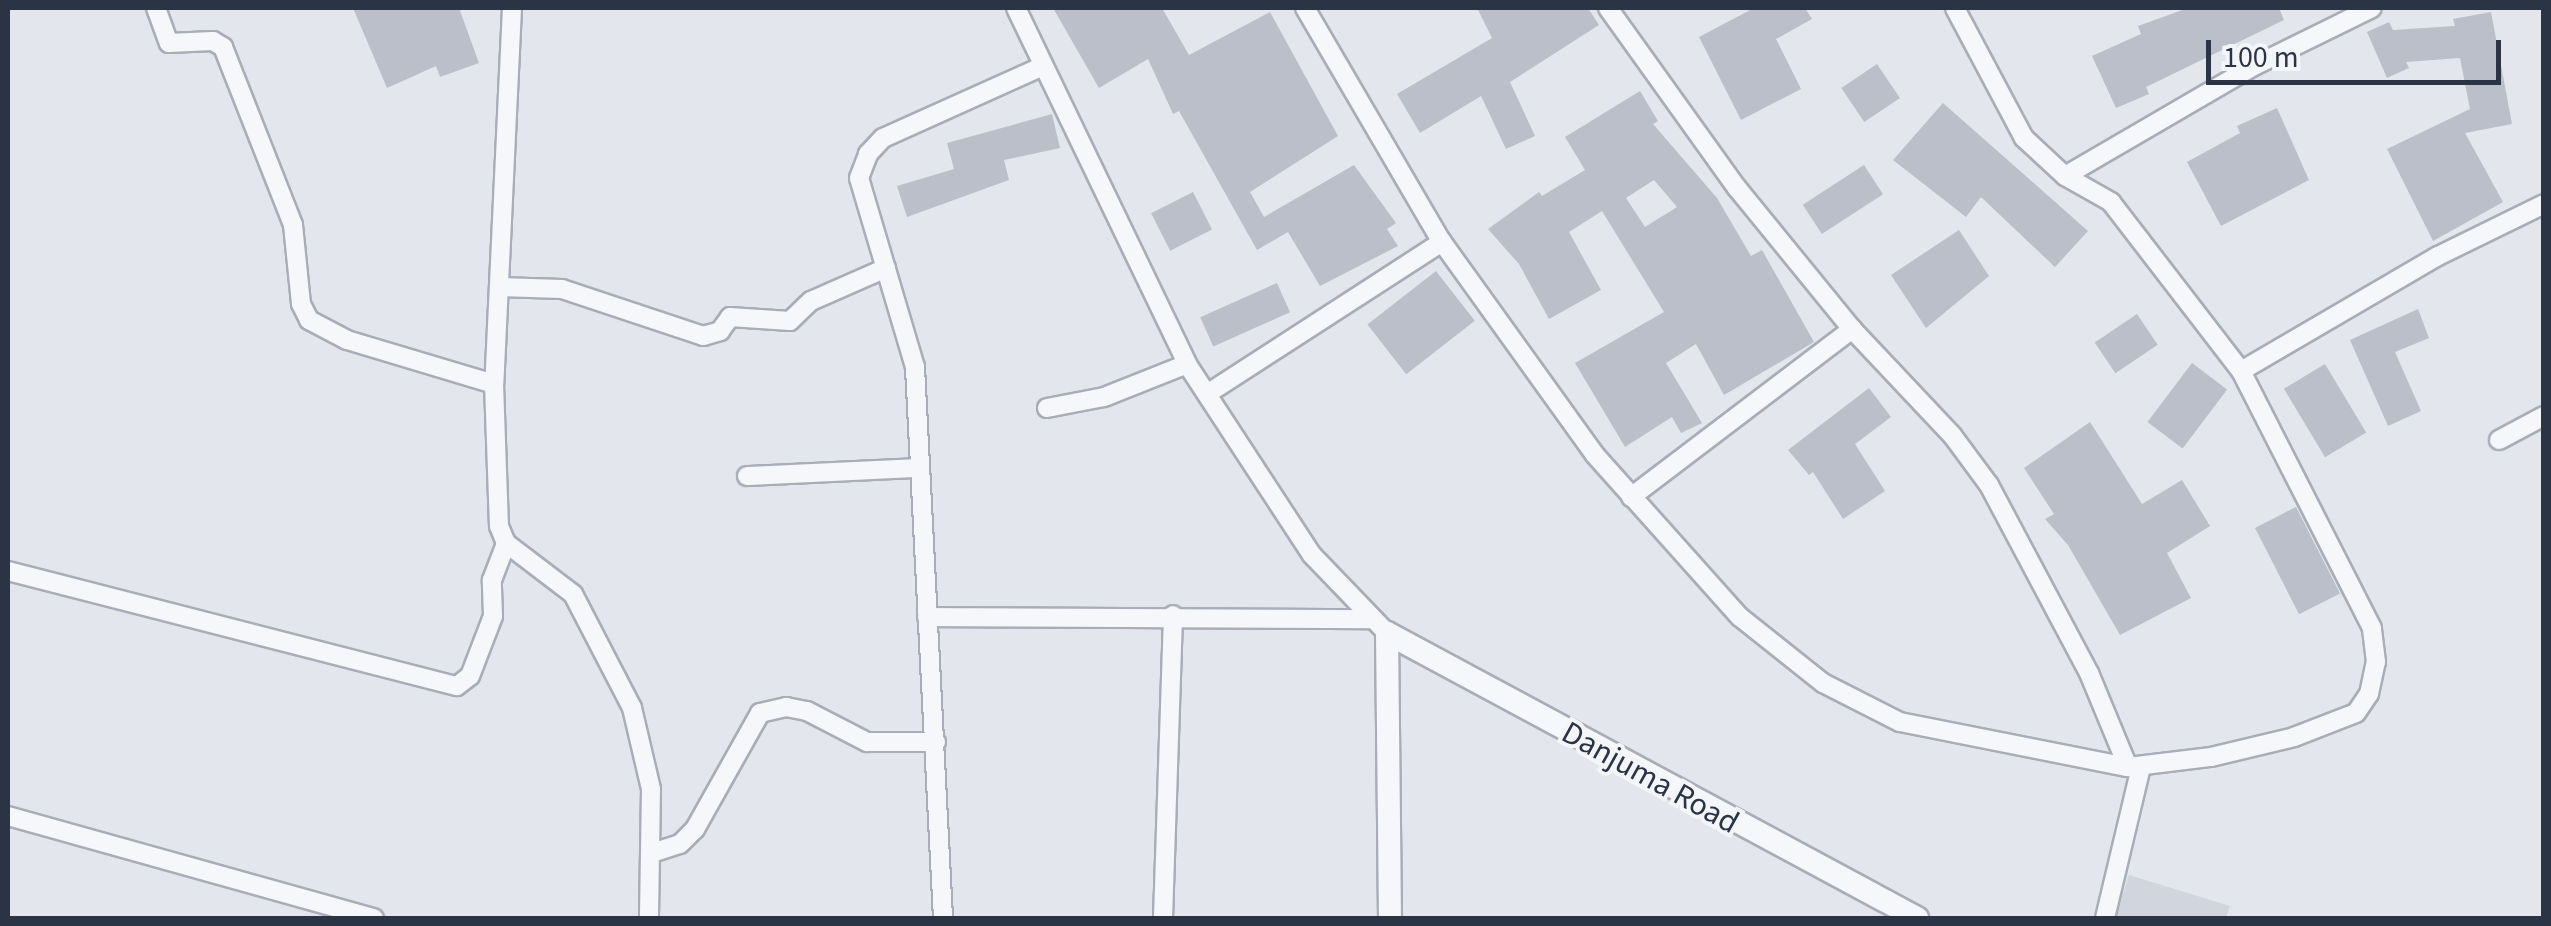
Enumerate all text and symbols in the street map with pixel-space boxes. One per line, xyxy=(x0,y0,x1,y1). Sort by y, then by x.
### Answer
scale bar xyxy=(2211,20,2506,82)
text: 100 m xyxy=(2223,36,2299,79)
street label: Danjuma Road xyxy=(1555,714,1745,842)

